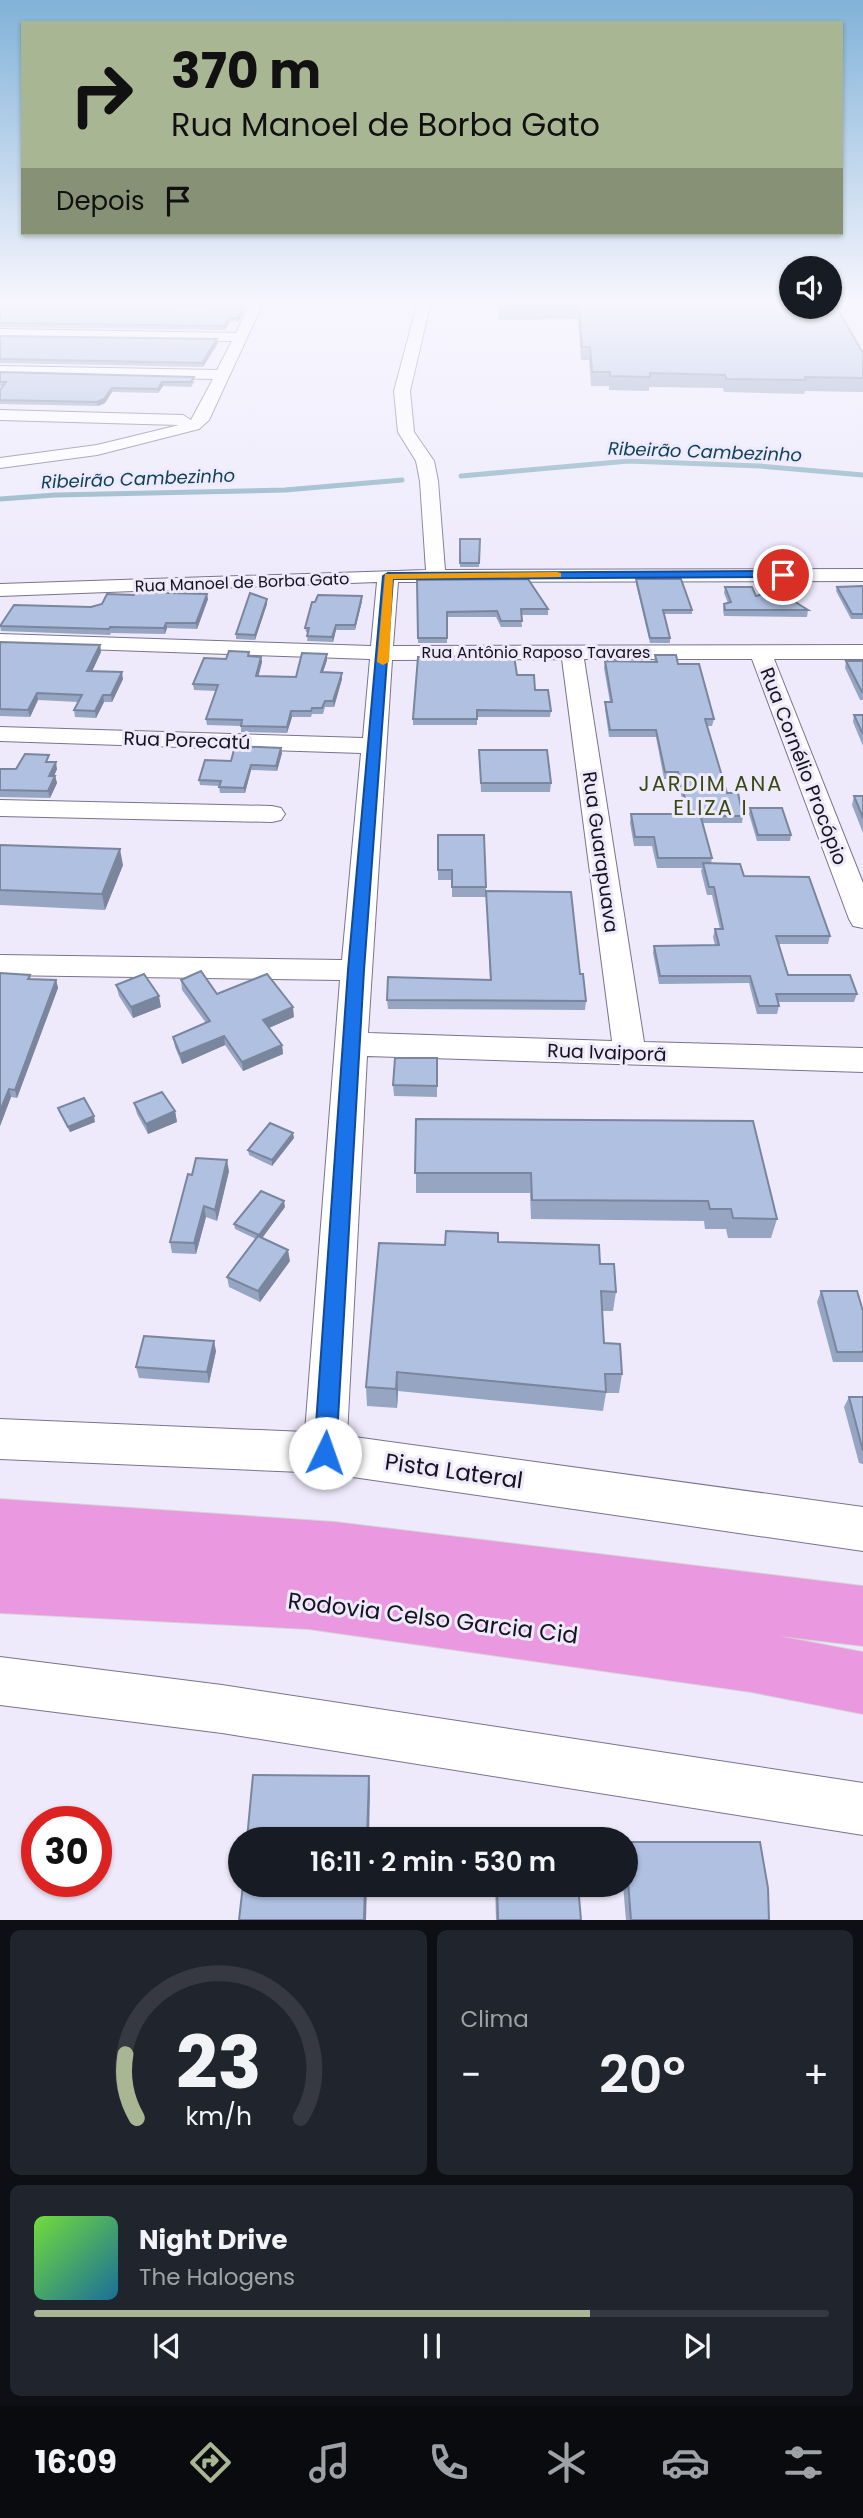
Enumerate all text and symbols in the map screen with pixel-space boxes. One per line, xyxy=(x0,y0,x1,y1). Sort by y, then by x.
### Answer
text: 370 m xyxy=(171,37,321,105)
icon: right xyxy=(56,49,147,140)
text: Rua Manoel de Borba Gato xyxy=(171,102,600,147)
icon: arrive xyxy=(159,182,197,220)
text: Depois xyxy=(56,183,145,219)
map controls xyxy=(779,256,842,319)
button: sound xyxy=(779,256,842,319)
water label: Ribeirão Cambezinho xyxy=(608,436,802,467)
water label: Ribeirão Cambezinho xyxy=(41,463,235,494)
pin xyxy=(753,545,813,605)
icon: arrive xyxy=(764,556,802,594)
street label: Rua Manoel de Borba Gato xyxy=(134,567,350,598)
street label: Rua Antônio Raposo Tavares xyxy=(422,641,650,664)
street label: Rua Cornélio Procópio xyxy=(753,663,854,869)
street label: Rua Porecatú xyxy=(123,725,251,756)
district label: JARDIM ANA ELIZA I xyxy=(639,769,783,822)
street label: Rua Guarapuava xyxy=(576,770,625,935)
street label: Rua Ivaiporã xyxy=(547,1037,667,1068)
position arrow xyxy=(288,1416,362,1490)
street label: Pista Lateral xyxy=(383,1445,525,1497)
street label: Rodovia Celso Garcia Cid xyxy=(286,1584,580,1652)
speed limit sign: 30 xyxy=(21,1806,112,1897)
text: 16:11 · 2 min · 530 m xyxy=(310,1844,556,1880)
text: Clima xyxy=(461,2003,529,2035)
text: 23 xyxy=(175,2013,261,2114)
text: 20° xyxy=(599,2038,686,2111)
text: − xyxy=(461,2048,481,2101)
text: + xyxy=(803,2048,829,2101)
text: km/h xyxy=(185,2099,252,2134)
text: Night Drive xyxy=(139,2222,287,2258)
text: The Halogens xyxy=(139,2261,295,2293)
icon: previous xyxy=(148,2327,186,2365)
icon: pause xyxy=(413,2327,451,2365)
icon: next xyxy=(678,2327,716,2365)
icon: directions xyxy=(186,2438,235,2487)
icon: music xyxy=(305,2438,354,2487)
icon: phone xyxy=(424,2438,473,2487)
icon: climate xyxy=(542,2438,591,2487)
icon: car xyxy=(661,2438,710,2487)
icon: filters xyxy=(779,2438,828,2487)
text: 16:09 xyxy=(35,2439,117,2484)

